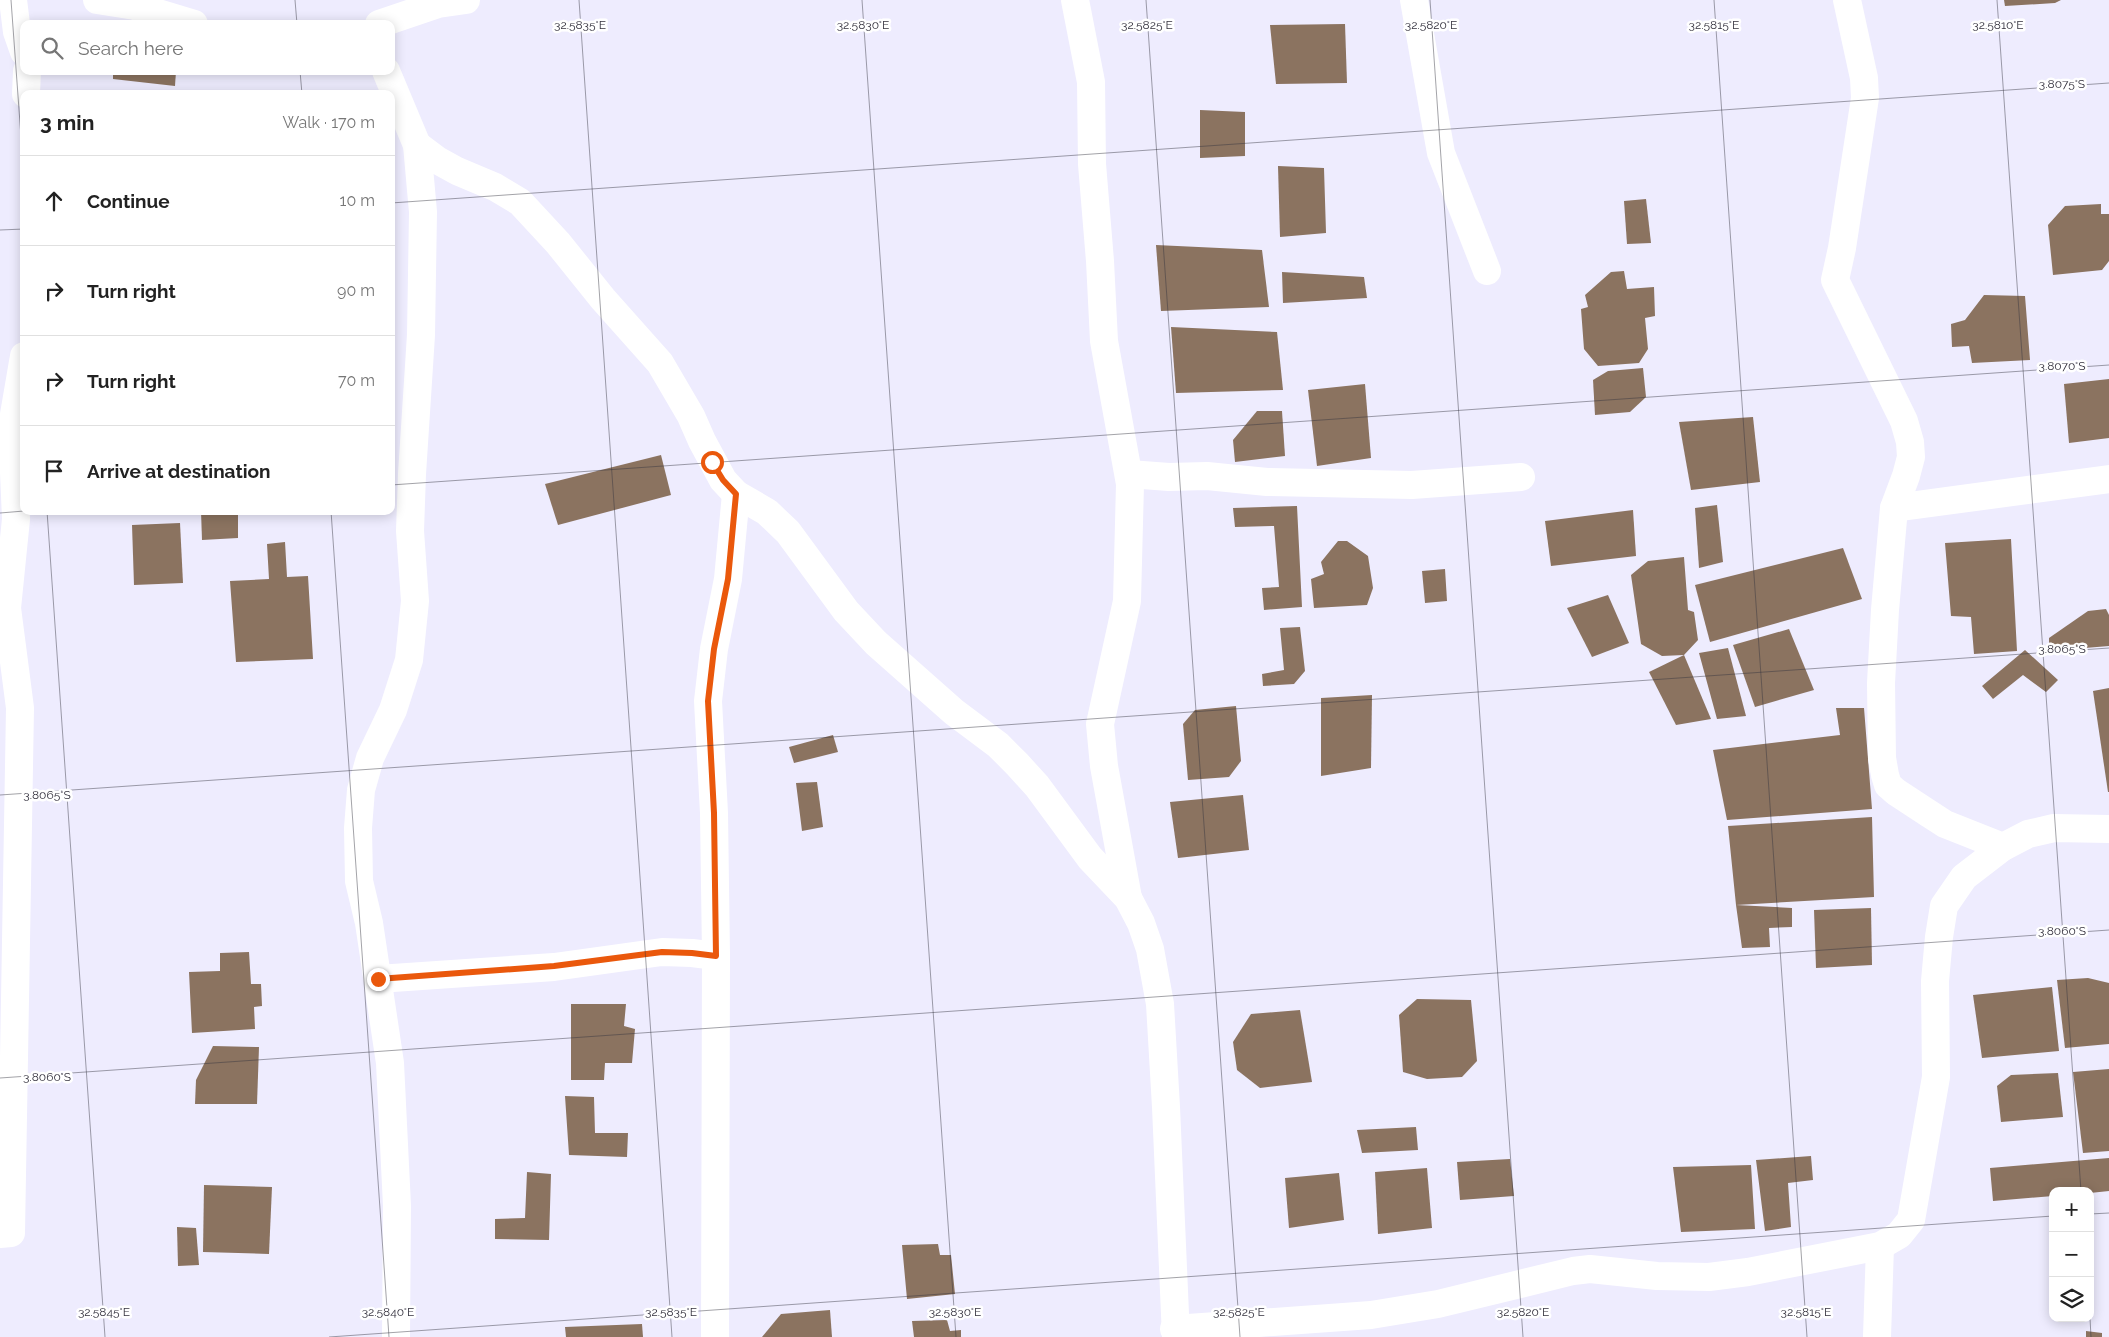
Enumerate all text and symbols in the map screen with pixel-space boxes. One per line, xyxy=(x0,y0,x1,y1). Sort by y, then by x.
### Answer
text: 32.5835°E xyxy=(554,18,606,32)
text: 32.5830°E xyxy=(837,18,889,32)
text: 32.5825°E xyxy=(1121,18,1173,32)
text: 32.5820°E xyxy=(1405,18,1457,32)
text: 32.5815°E xyxy=(1689,18,1739,32)
text: 32.5810°E xyxy=(1972,18,2024,32)
search box xyxy=(20,20,395,75)
icon: search xyxy=(38,34,66,62)
text: Search here xyxy=(78,37,184,59)
text: 3.8075°S xyxy=(2039,77,2085,91)
text: 3 min xyxy=(40,110,94,135)
text: Walk · 170 m xyxy=(283,113,375,132)
icon: ahead xyxy=(40,187,68,215)
text: Continue xyxy=(87,190,170,212)
text: 10 m xyxy=(340,191,375,210)
icon: right xyxy=(40,277,68,305)
text: Turn right xyxy=(87,280,176,302)
text: 90 m xyxy=(337,281,375,300)
text: 3.8070°S xyxy=(2039,359,2086,373)
icon: right xyxy=(40,367,68,395)
text: Turn right xyxy=(87,370,176,392)
text: 70 m xyxy=(338,371,375,390)
route start xyxy=(701,451,724,474)
icon: arrive xyxy=(40,457,68,485)
text: Arrive at destination xyxy=(87,460,271,482)
text: 3.8065°S xyxy=(2038,642,2086,656)
text: 3.8065°S xyxy=(23,788,71,802)
text: 3.8060°S xyxy=(2038,924,2086,938)
route end xyxy=(367,968,390,991)
text: 3.8060°S xyxy=(23,1070,71,1084)
map controls xyxy=(2049,1187,2094,1322)
button: + xyxy=(2049,1187,2094,1232)
button: − xyxy=(2049,1232,2094,1277)
button: layers xyxy=(2049,1277,2094,1322)
text: 32.5845°E xyxy=(78,1305,130,1319)
text: 32.5840°E xyxy=(362,1305,414,1319)
text: 32.5835°E xyxy=(645,1305,697,1319)
text: 32.5830°E xyxy=(929,1305,981,1319)
text: 32.5825°E xyxy=(1213,1305,1265,1319)
text: 32.5820°E xyxy=(1497,1305,1549,1319)
text: 32.5815°E xyxy=(1781,1305,1831,1319)

